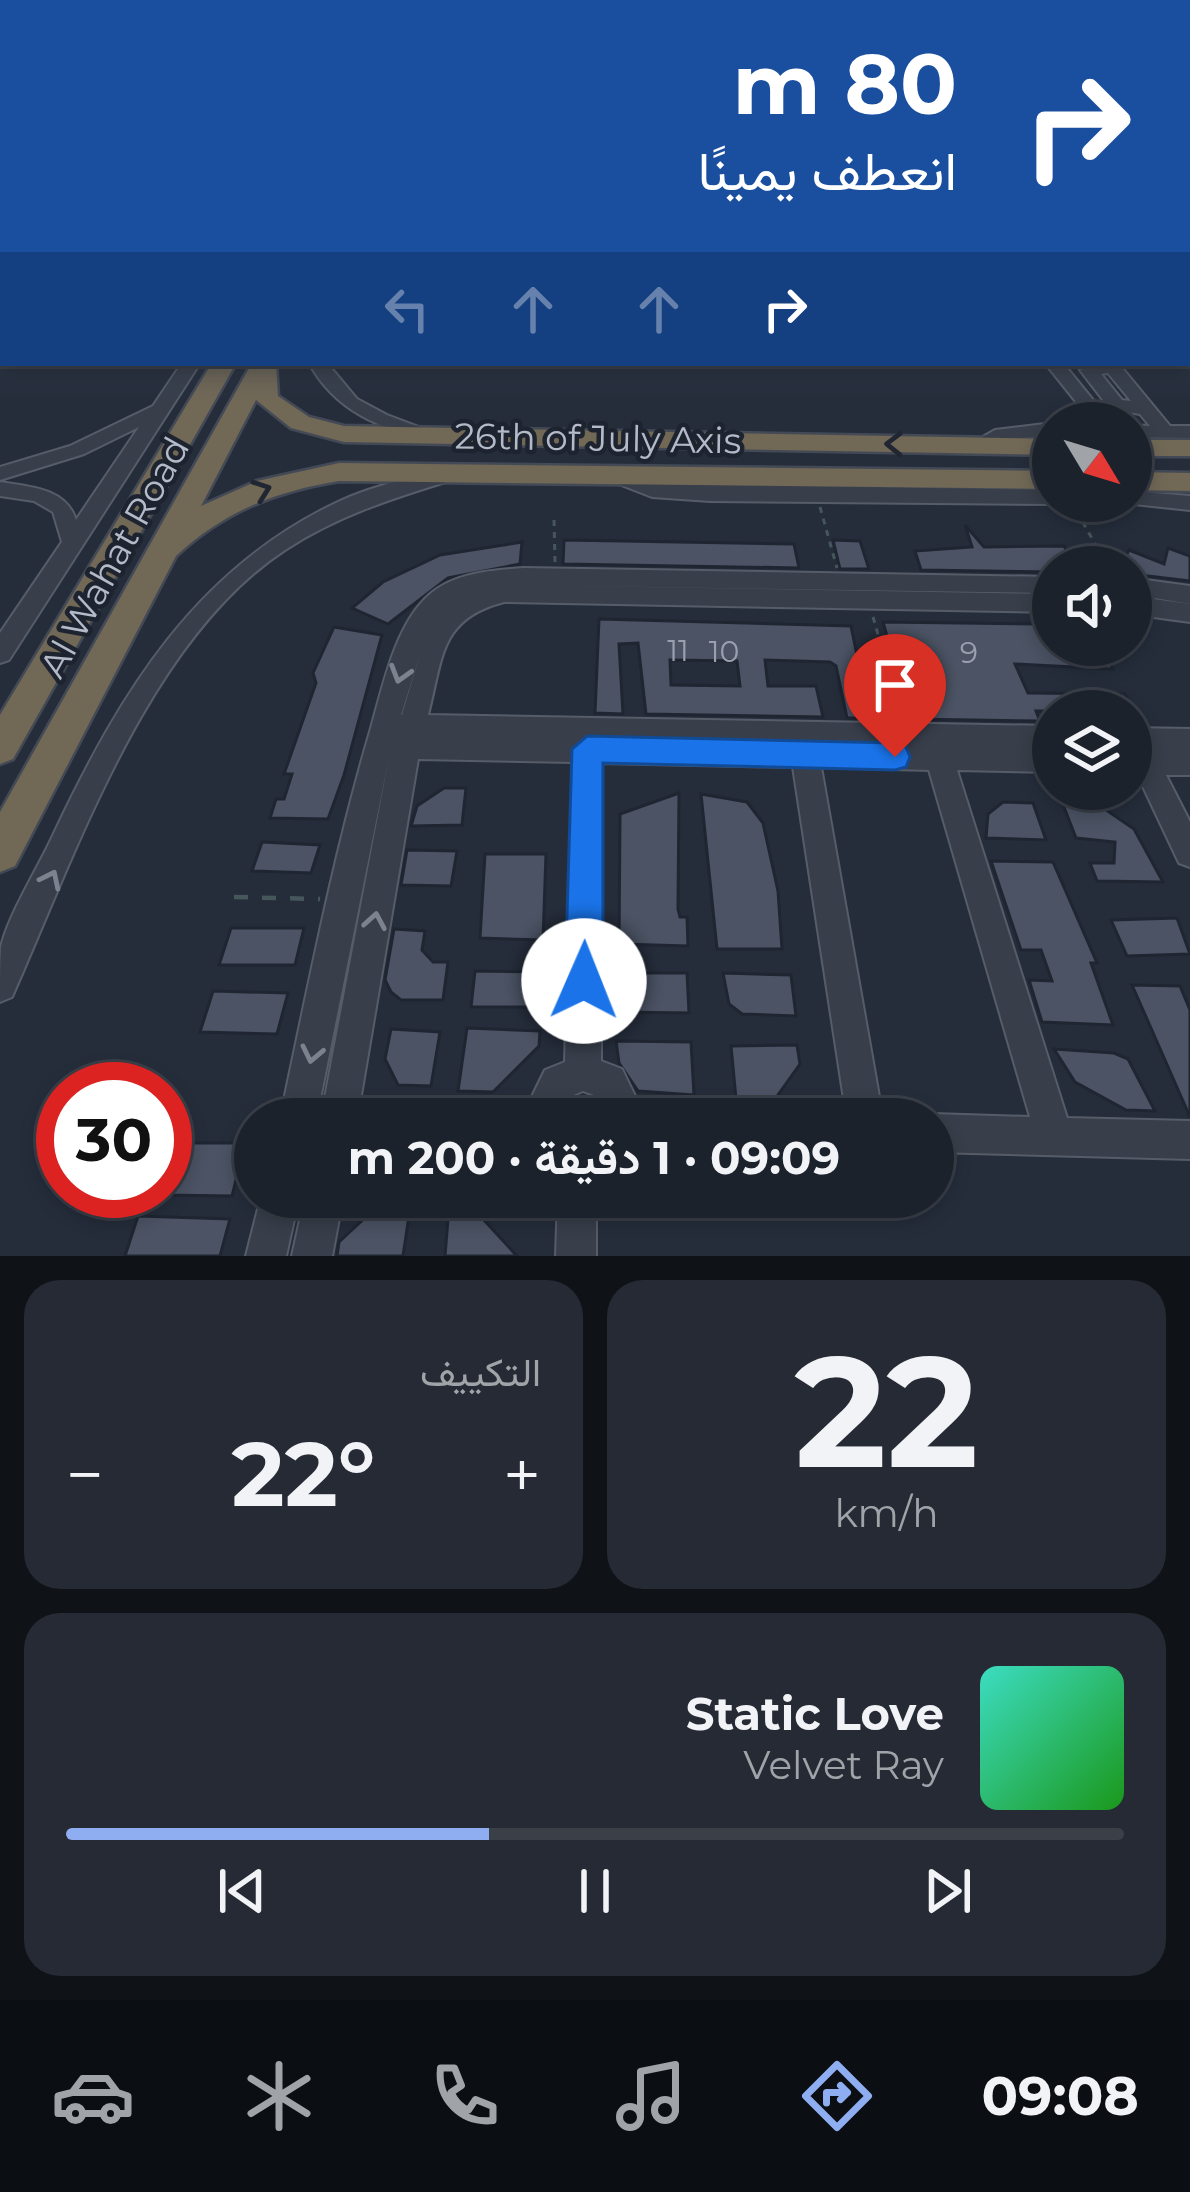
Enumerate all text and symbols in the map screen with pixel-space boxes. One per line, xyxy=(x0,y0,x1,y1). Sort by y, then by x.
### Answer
text: 80 m xyxy=(733,33,957,135)
icon: right xyxy=(999,48,1155,204)
text: انعطف يمينًا xyxy=(698,138,957,204)
icon: left xyxy=(374,276,440,342)
icon: ahead xyxy=(500,276,566,342)
icon: ahead xyxy=(626,276,692,342)
icon: right xyxy=(752,276,818,342)
north arrow xyxy=(1032,402,1152,522)
map controls xyxy=(1032,402,1152,810)
street label: 26th of July Axis xyxy=(454,414,742,462)
street label: Al Wahat Road xyxy=(30,429,198,685)
one-way arrow xyxy=(884,432,903,458)
one-way arrow xyxy=(250,480,271,504)
button: sound xyxy=(1032,546,1152,666)
house number: 11 xyxy=(667,632,689,669)
house number: 10 xyxy=(709,633,739,670)
pin xyxy=(844,634,946,757)
house number: 9 xyxy=(960,634,978,671)
icon: arrive xyxy=(862,652,928,718)
one-way arrow xyxy=(389,663,414,684)
button: layers xyxy=(1032,690,1152,810)
one-way arrow xyxy=(37,870,60,891)
one-way arrow xyxy=(361,911,386,931)
position arrow xyxy=(521,918,647,1044)
one-way arrow xyxy=(301,1044,326,1064)
speed limit sign: 30 xyxy=(36,1062,192,1218)
text: 09:09 · 1 دقيقة · 200 m xyxy=(348,1130,840,1185)
text: 22 xyxy=(794,1316,979,1506)
text: التكييف xyxy=(420,1348,541,1396)
text: 22° xyxy=(232,1419,375,1529)
text: − xyxy=(66,1434,104,1515)
text: + xyxy=(503,1434,541,1515)
text: km/h xyxy=(834,1489,939,1537)
text: Static Love xyxy=(686,1686,944,1741)
text: Velvet Ray xyxy=(743,1741,944,1789)
icon: previous xyxy=(209,1858,275,1924)
icon: pause xyxy=(562,1858,628,1924)
icon: next xyxy=(915,1858,981,1924)
icon: car xyxy=(51,2054,135,2138)
icon: climate xyxy=(237,2054,321,2138)
icon: phone xyxy=(423,2054,507,2138)
icon: music xyxy=(609,2054,693,2138)
icon: directions xyxy=(795,2054,879,2138)
text: 09:08 xyxy=(981,2063,1139,2129)

